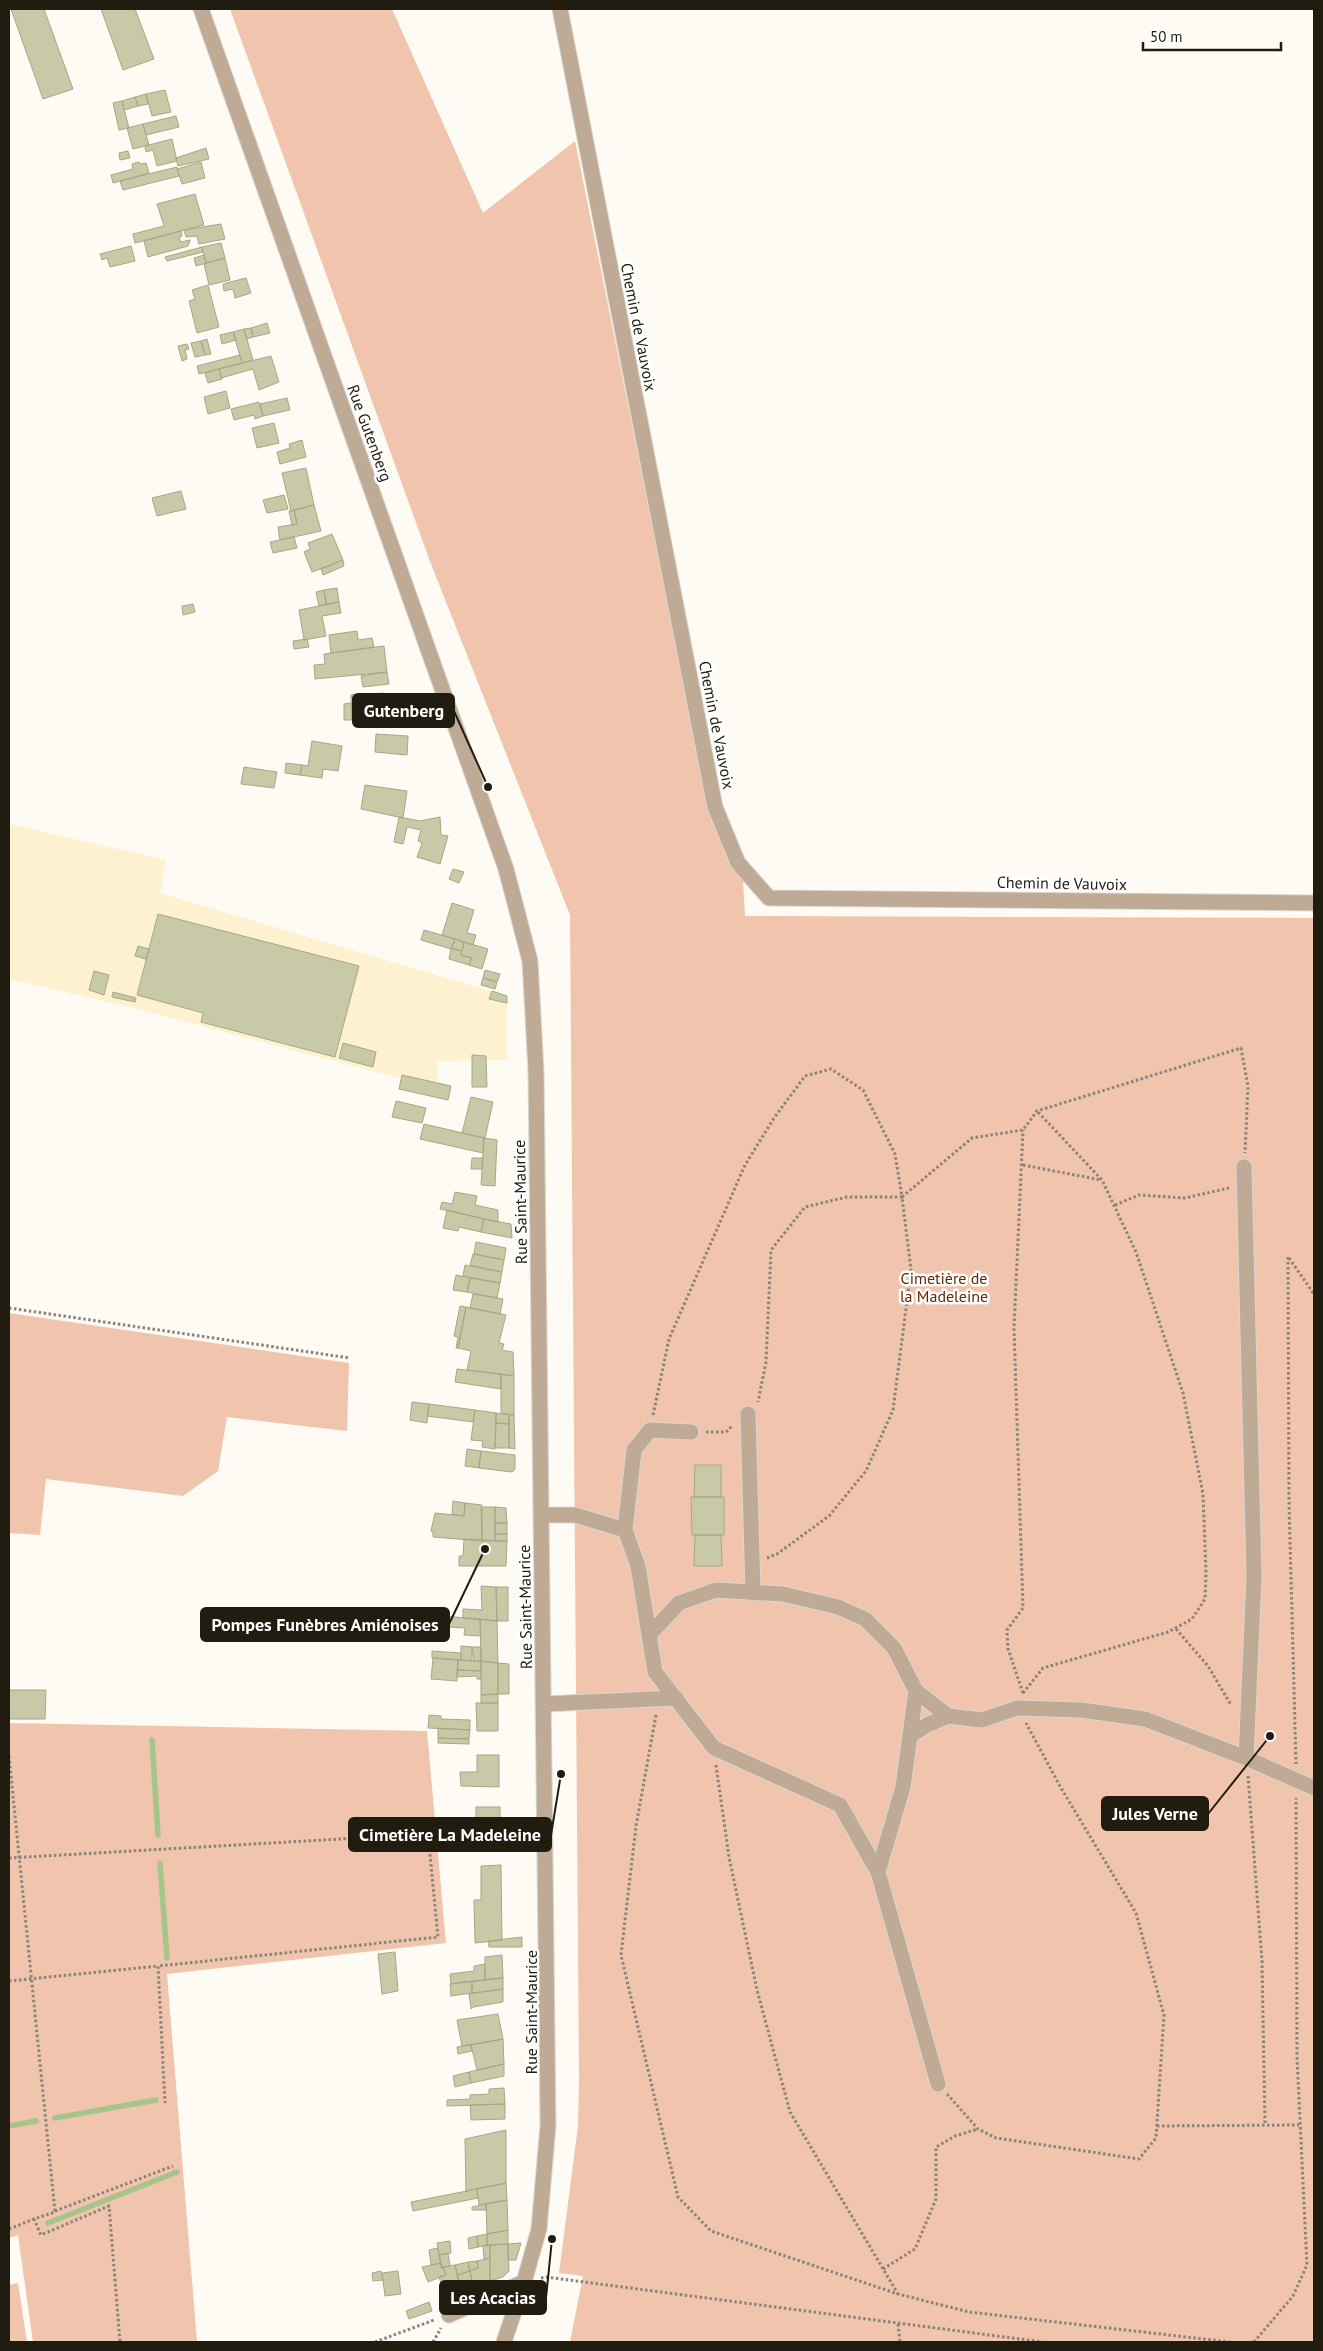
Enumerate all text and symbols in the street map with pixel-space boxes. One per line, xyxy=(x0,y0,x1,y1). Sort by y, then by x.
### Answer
scale bar xyxy=(1143,20,1280,52)
text: 50 m xyxy=(1150,27,1183,46)
street label: Chemin de Vauvoix xyxy=(617,261,661,393)
street label: Rue Gutenberg xyxy=(343,382,397,484)
street label: Chemin de Vauvoix xyxy=(695,659,739,791)
callout: Gutenberg xyxy=(353,694,454,727)
text: Gutenberg xyxy=(364,699,444,722)
street label: Chemin de Vauvoix xyxy=(997,872,1127,894)
street label: Rue Saint-Maurice xyxy=(509,1140,531,1264)
park label: Cimetière de la Madeleine xyxy=(900,1268,988,1306)
street label: Rue Saint-Maurice xyxy=(514,1545,536,1669)
callout: Pompes Funèbres Amiénoises xyxy=(201,1608,449,1641)
text: Pompes Funèbres Amiénoises xyxy=(211,1613,439,1636)
callout: Jules Verne xyxy=(1102,1797,1208,1830)
text: Jules Verne xyxy=(1111,1802,1198,1825)
callout: Cimetière La Madeleine xyxy=(349,1818,551,1851)
text: Cimetière La Madeleine xyxy=(359,1823,541,1846)
street label: Rue Saint-Maurice xyxy=(521,1950,541,2074)
callout: Les Acacias xyxy=(440,2281,546,2314)
text: Les Acacias xyxy=(450,2286,536,2309)

